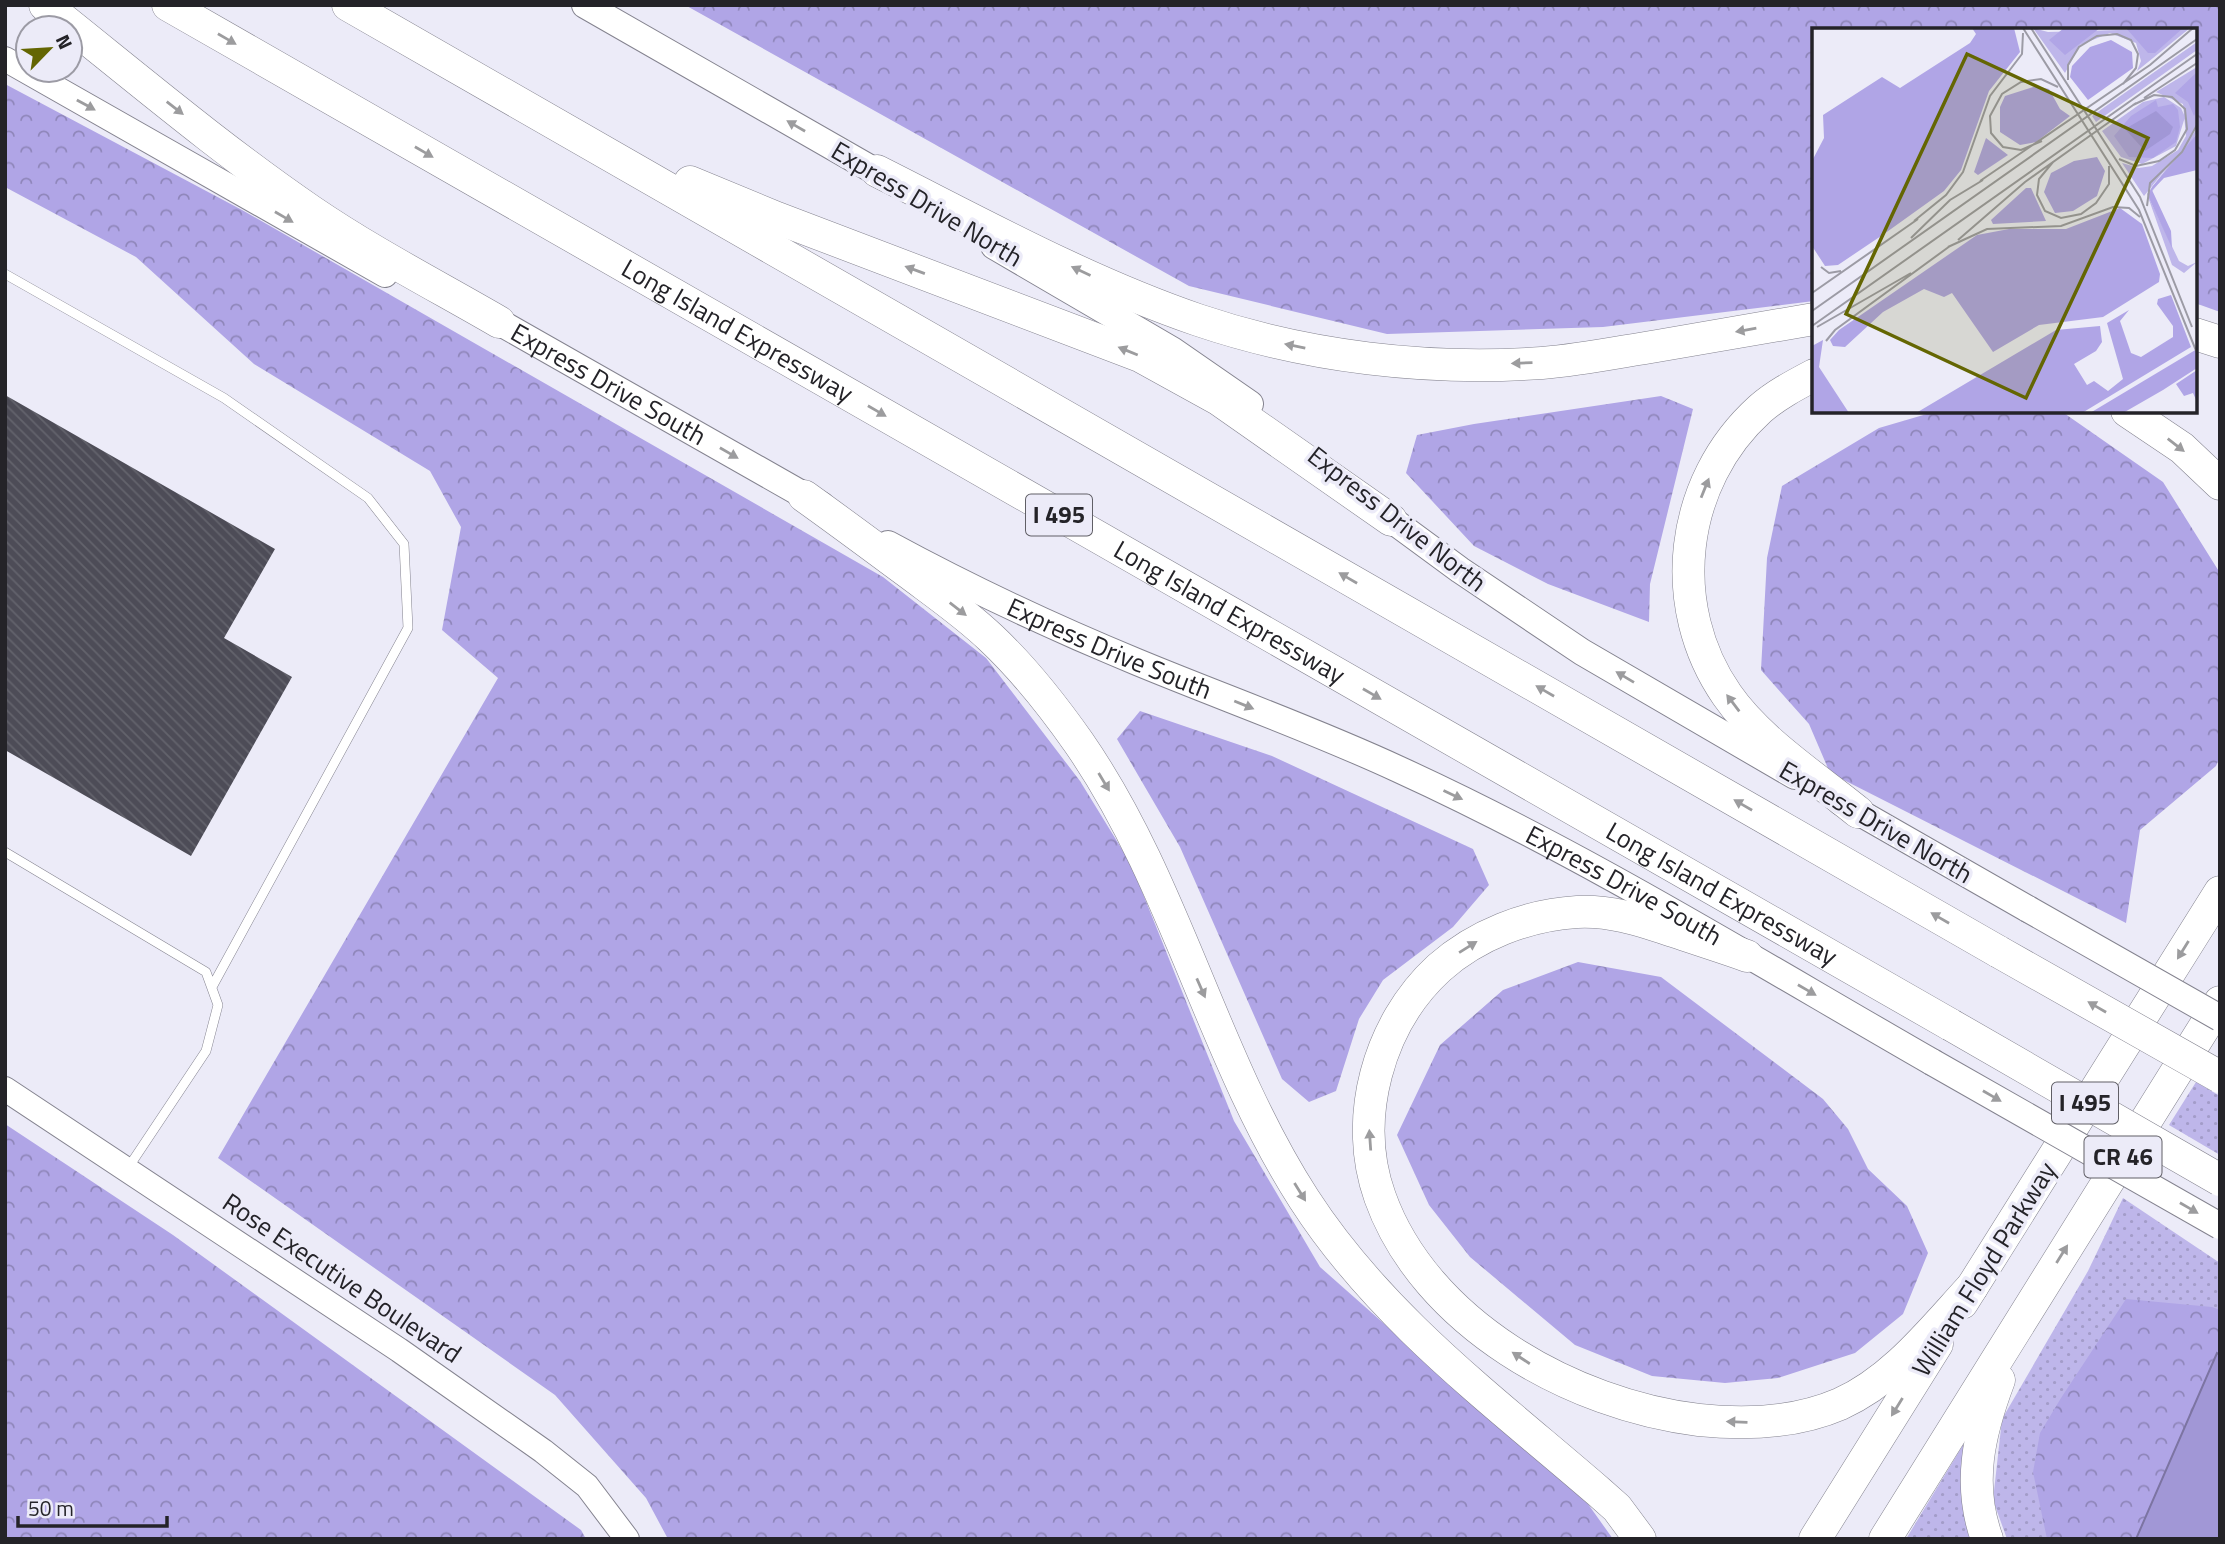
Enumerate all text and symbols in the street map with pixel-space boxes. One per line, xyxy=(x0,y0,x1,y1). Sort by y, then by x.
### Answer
north arrow xyxy=(14,14,84,84)
inset map xyxy=(1812,28,2197,413)
text: N xyxy=(49,30,81,54)
one-way arrow xyxy=(217,33,236,45)
one-way arrow xyxy=(76,99,96,111)
one-way arrow xyxy=(166,101,184,116)
one-way arrow xyxy=(787,120,806,132)
street label: Express Drive North xyxy=(824,131,1030,276)
one-way arrow xyxy=(415,146,434,158)
one-way arrow xyxy=(274,211,294,223)
street label: Long Island Expressway xyxy=(615,249,861,412)
one-way arrow xyxy=(905,264,926,275)
one-way arrow xyxy=(1071,265,1091,277)
street label: Express Drive South xyxy=(504,313,714,455)
one-way arrow xyxy=(1735,325,1757,336)
one-way arrow xyxy=(1284,340,1306,351)
one-way arrow xyxy=(1117,345,1138,356)
one-way arrow xyxy=(1510,358,1532,369)
one-way arrow xyxy=(867,405,887,417)
street label: Express Drive North xyxy=(1300,436,1495,601)
one-way arrow xyxy=(2167,437,2185,451)
one-way arrow xyxy=(719,447,739,459)
one-way arrow xyxy=(1699,477,1710,498)
road number: I 495 xyxy=(1026,494,1092,536)
street label: Long Island Expressway xyxy=(1107,530,1353,694)
one-way arrow xyxy=(1338,572,1358,584)
street label: Express Drive South xyxy=(1001,587,1218,709)
one-way arrow xyxy=(948,602,966,617)
one-way arrow xyxy=(1616,671,1635,684)
one-way arrow xyxy=(1536,685,1555,698)
one-way arrow xyxy=(1362,688,1382,700)
one-way arrow xyxy=(1726,694,1740,712)
one-way arrow xyxy=(1234,699,1255,710)
street label: Express Drive North xyxy=(1772,750,1980,893)
one-way arrow xyxy=(1097,773,1110,792)
one-way arrow xyxy=(1443,789,1463,800)
one-way arrow xyxy=(1733,799,1752,811)
street label: Long Island Expressway xyxy=(1599,812,1845,975)
street label: Express Drive South xyxy=(1519,815,1730,955)
one-way arrow xyxy=(1930,912,1950,924)
one-way arrow xyxy=(1459,940,1478,953)
one-way arrow xyxy=(2177,940,2190,959)
one-way arrow xyxy=(1196,977,1207,998)
one-way arrow xyxy=(1797,984,1816,996)
one-way arrow xyxy=(2087,1001,2106,1013)
road number: I 495 xyxy=(2052,1083,2118,1124)
one-way arrow xyxy=(1982,1090,2001,1102)
one-way arrow xyxy=(1364,1129,1375,1151)
road number: CR 46 xyxy=(2084,1136,2162,1177)
street label: William Floyd Parkway xyxy=(1902,1154,2065,1384)
street label: Rose Executive Boulevard xyxy=(215,1183,470,1372)
one-way arrow xyxy=(1294,1183,1306,1202)
one-way arrow xyxy=(2179,1202,2199,1214)
one-way arrow xyxy=(2056,1244,2069,1263)
one-way arrow xyxy=(1512,1352,1531,1365)
one-way arrow xyxy=(1891,1397,1904,1417)
one-way arrow xyxy=(1726,1417,1748,1428)
scale bar xyxy=(18,1484,166,1528)
text: 50 m xyxy=(28,1492,74,1524)

